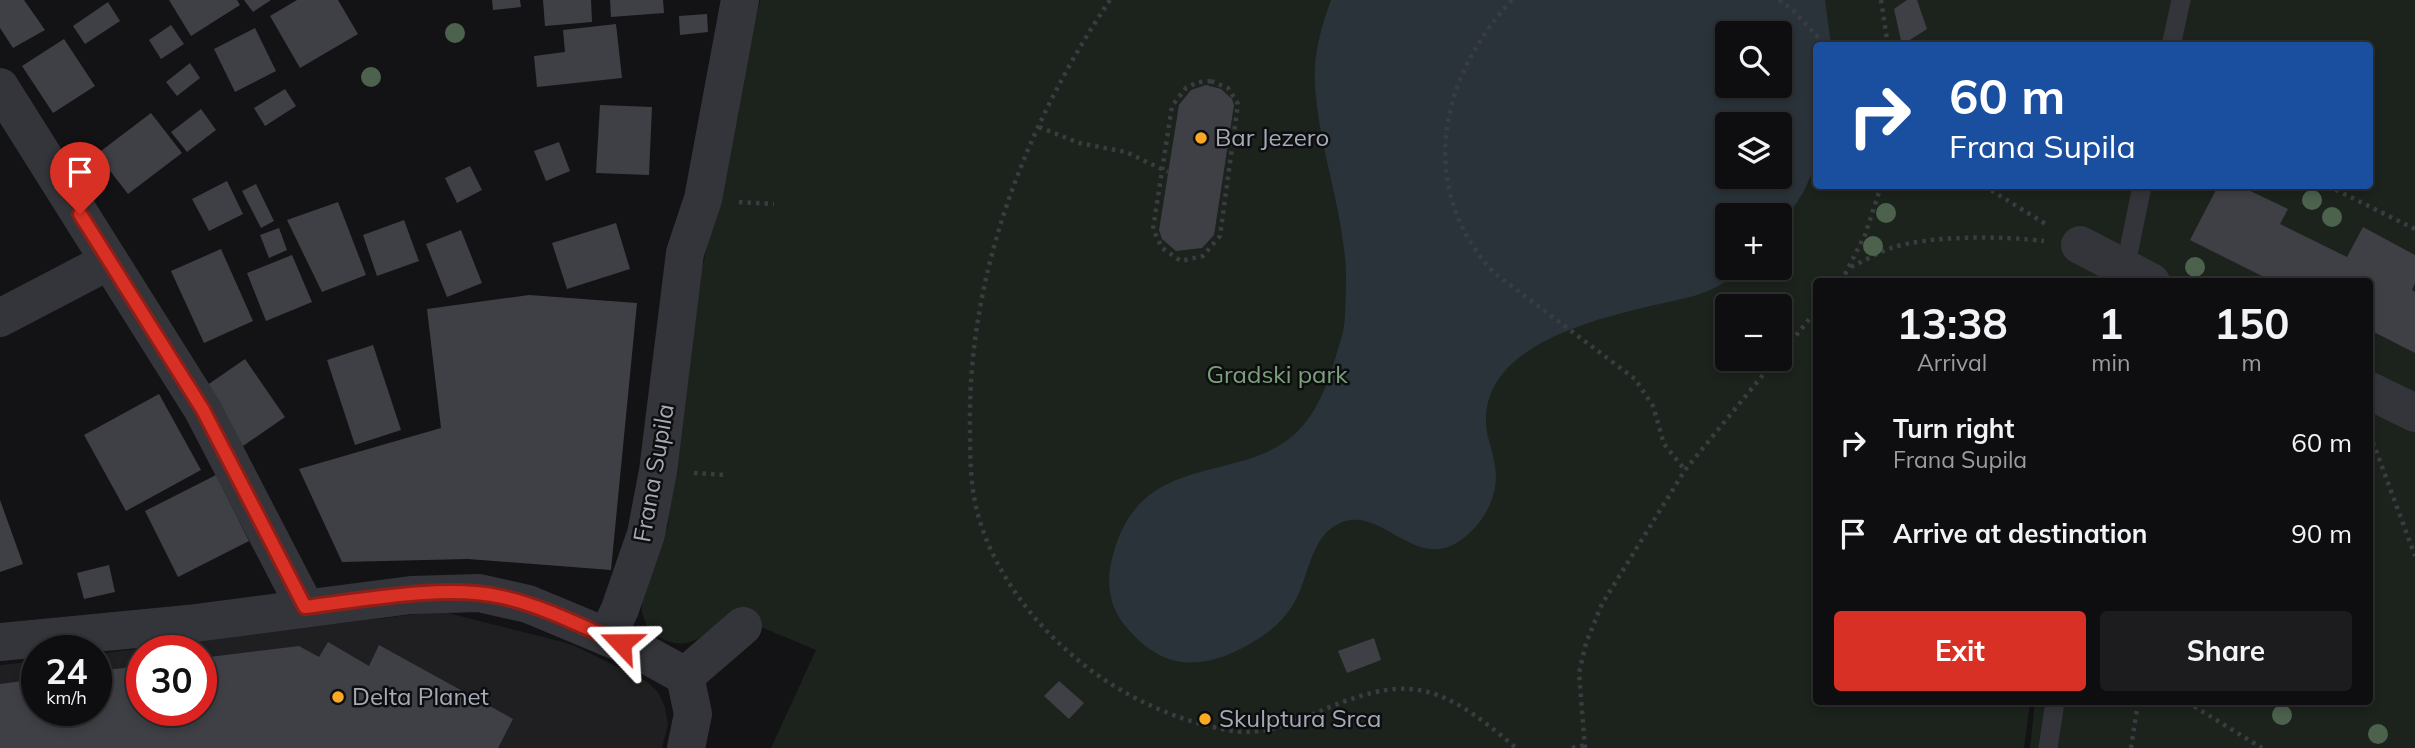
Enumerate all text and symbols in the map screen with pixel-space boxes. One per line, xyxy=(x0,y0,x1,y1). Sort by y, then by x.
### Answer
map controls xyxy=(1715,21,1792,371)
button: search xyxy=(1715,21,1792,98)
text: 60 m xyxy=(1949,65,2065,126)
icon: right xyxy=(1834,70,1925,161)
button: layers xyxy=(1715,112,1792,189)
place label: Bar Jezero xyxy=(1215,122,1329,152)
text: Frana Supila xyxy=(1949,126,2136,166)
marker: Bar Jezero xyxy=(1193,130,1209,146)
pin xyxy=(50,142,110,214)
icon: arrive xyxy=(61,153,99,191)
button: + xyxy=(1715,203,1792,280)
button: − xyxy=(1715,294,1792,371)
text: 13:38 xyxy=(1897,297,2008,350)
text: 1 xyxy=(2098,297,2123,350)
text: 150 xyxy=(2214,297,2289,350)
text: Arrival xyxy=(1917,348,1987,377)
text: min xyxy=(2091,348,2130,377)
text: m xyxy=(2242,348,2262,377)
park label: Gradski park xyxy=(1206,359,1348,389)
street label: Frana Supila xyxy=(626,401,680,544)
text: Turn right xyxy=(1893,412,2014,445)
icon: right xyxy=(1834,424,1872,462)
text: 60 m xyxy=(2291,426,2352,459)
text: Frana Supila xyxy=(1893,445,2027,474)
icon: arrive xyxy=(1834,515,1872,553)
text: Arrive at destination xyxy=(1893,517,2148,550)
text: 90 m xyxy=(2291,517,2352,550)
position arrow xyxy=(584,606,658,680)
button: Exit xyxy=(1834,611,2086,691)
button: Share xyxy=(2100,611,2352,691)
speed limit sign: 30 xyxy=(126,635,217,726)
text: 24 xyxy=(45,649,88,693)
place label: Delta Planet xyxy=(352,681,489,711)
text: km/h xyxy=(46,686,87,709)
marker: Delta Planet xyxy=(330,689,346,705)
place label: Skulptura Srca xyxy=(1219,703,1381,733)
marker: Skulptura Srca xyxy=(1197,711,1213,727)

